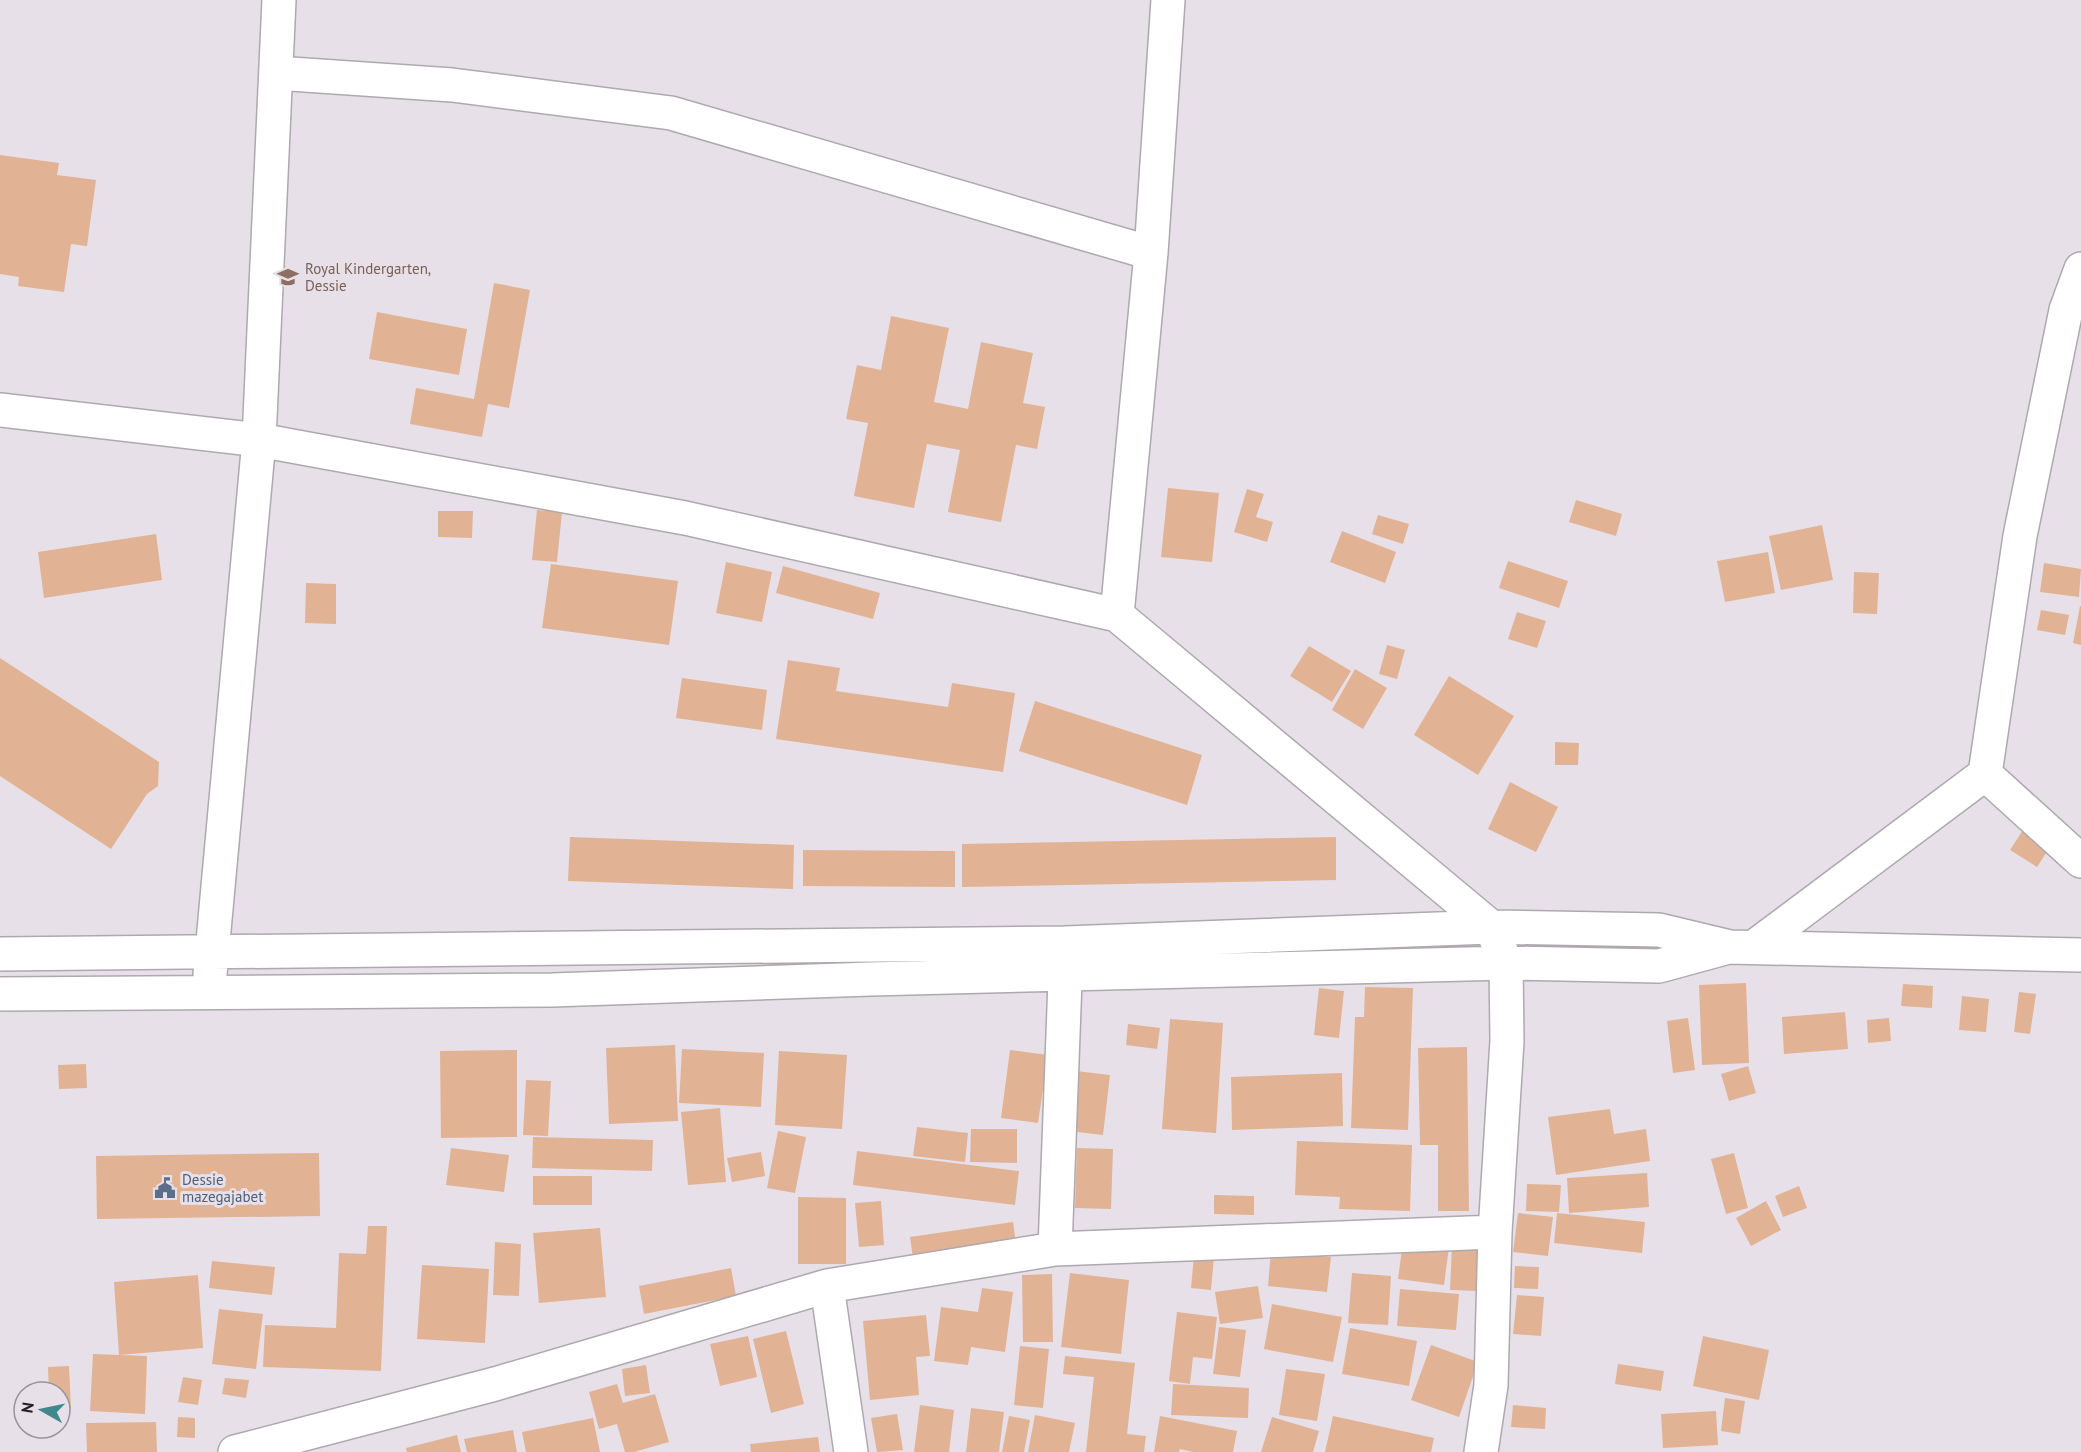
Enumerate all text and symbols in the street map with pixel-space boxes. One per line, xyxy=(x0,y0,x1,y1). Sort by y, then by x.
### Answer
place label: Royal Kindergarten, Dessie xyxy=(305,259,431,295)
school or university icon: Royal Kindergarten, Dessie xyxy=(276,265,300,289)
place label: Dessie mazegajabet xyxy=(182,1170,263,1206)
public building icon: Dessie mazegajabet xyxy=(153,1176,177,1200)
north arrow xyxy=(12,1380,72,1440)
text: N xyxy=(16,1401,38,1414)

